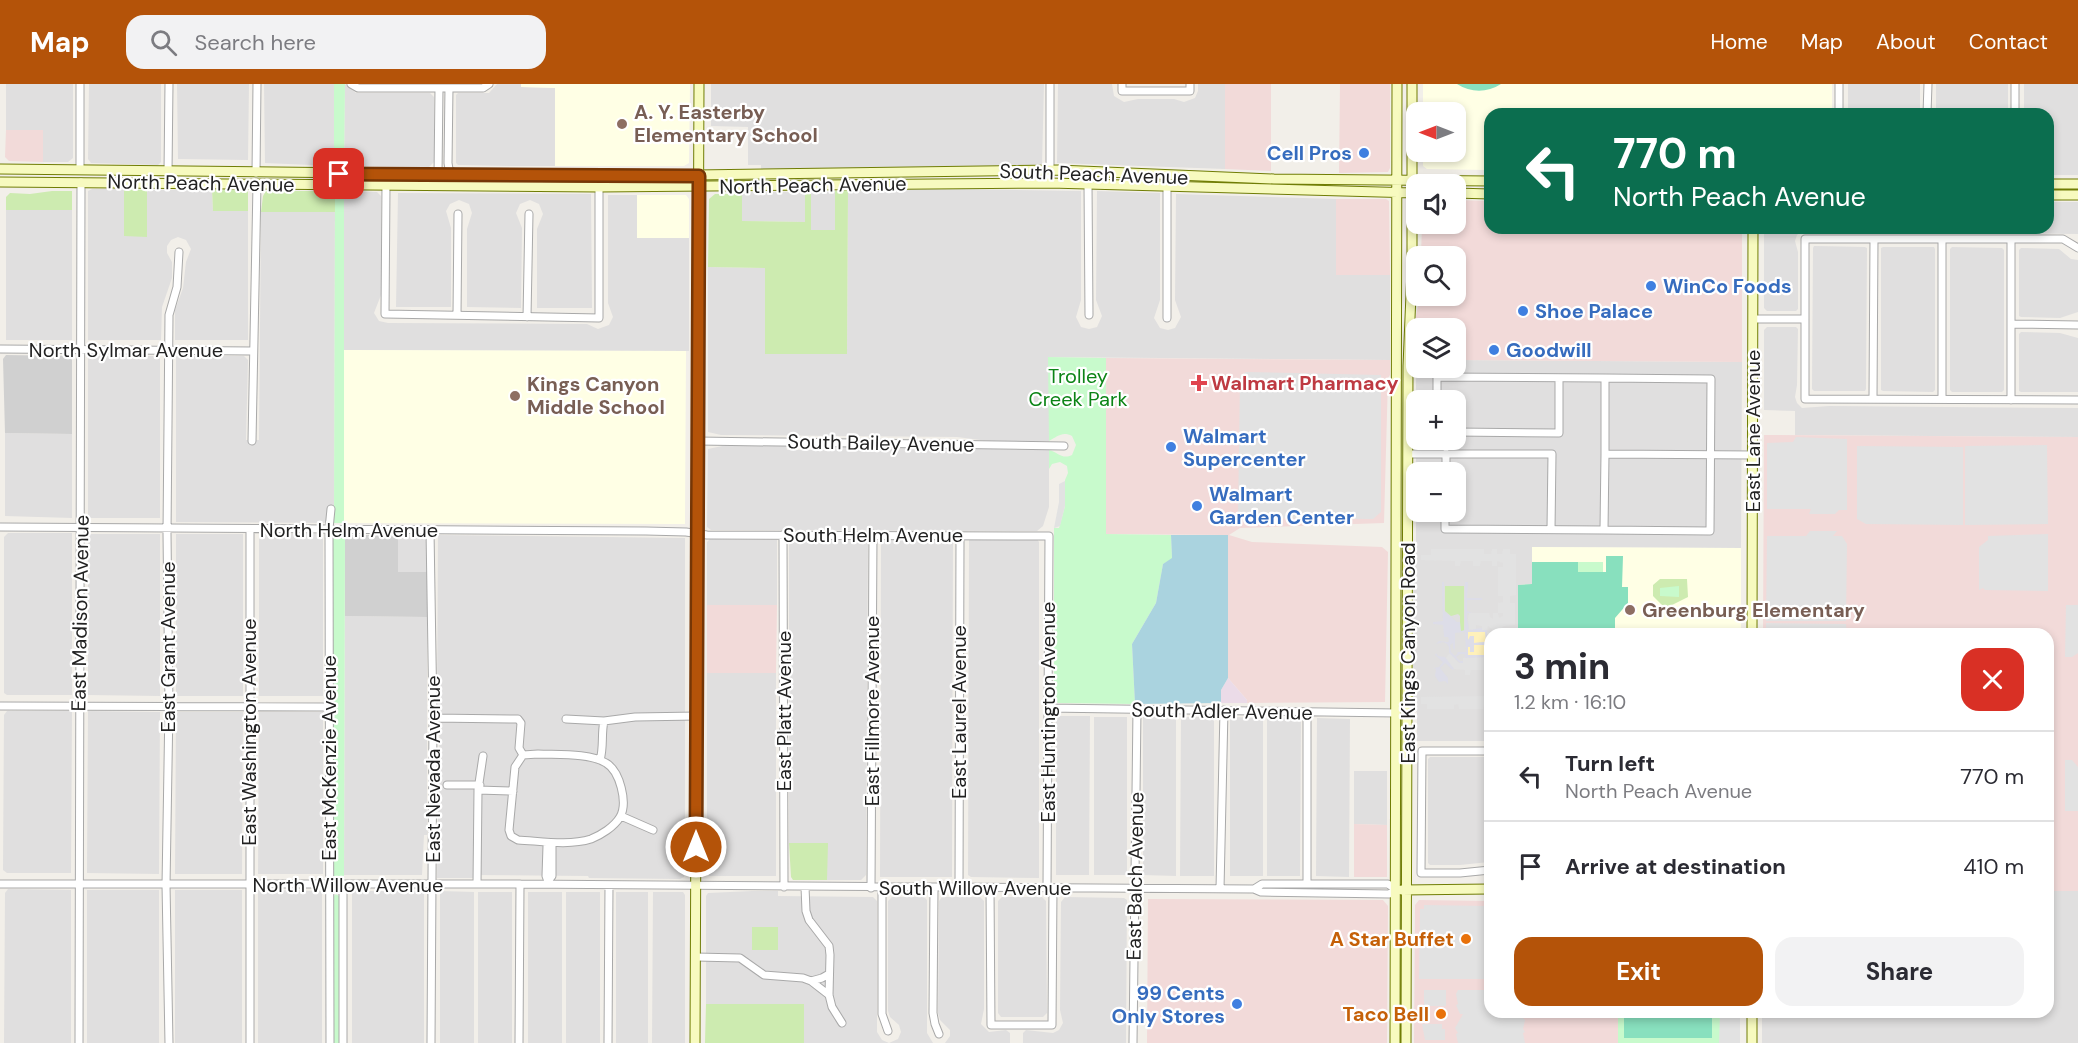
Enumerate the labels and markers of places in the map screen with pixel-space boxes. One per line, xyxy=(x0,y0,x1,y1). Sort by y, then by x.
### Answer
place label: A. Y. Easterby Elementary School xyxy=(634,99,818,148)
marker: A. Y. Easterby Elementary School xyxy=(615,117,629,131)
place label: Cell Pros xyxy=(1267,140,1352,166)
marker: Cell Pros xyxy=(1357,146,1371,160)
pin xyxy=(313,148,364,199)
place label: WinCo Foods xyxy=(1663,273,1792,299)
marker: WinCo Foods xyxy=(1644,279,1658,293)
place label: Shoe Palace xyxy=(1535,298,1653,324)
marker: Shoe Palace xyxy=(1516,304,1530,318)
place label: Goodwill xyxy=(1506,337,1592,363)
marker: Goodwill xyxy=(1487,343,1501,357)
place label: Walmart Pharmacy xyxy=(1211,370,1399,396)
place label: Kings Canyon Middle School xyxy=(527,371,665,420)
marker: Walmart Pharmacy xyxy=(1192,376,1206,390)
marker: Kings Canyon Middle School xyxy=(508,389,522,403)
place label: Walmart Supercenter xyxy=(1183,423,1306,472)
marker: Walmart Supercenter xyxy=(1164,440,1178,454)
place label: Walmart Garden Center xyxy=(1209,481,1354,530)
marker: Walmart Garden Center xyxy=(1190,499,1204,513)
place label: Greenburg Elementary xyxy=(1642,597,1865,623)
marker: Greenburg Elementary xyxy=(1623,603,1637,617)
place label: A Star Buffet xyxy=(1330,926,1454,952)
marker: A Star Buffet xyxy=(1459,932,1473,946)
place label: 99 Cents Only Stores xyxy=(1111,980,1225,1029)
marker: 99 Cents Only Stores xyxy=(1230,997,1244,1011)
place label: Taco Bell xyxy=(1343,1001,1429,1027)
marker: Taco Bell xyxy=(1434,1007,1448,1021)

